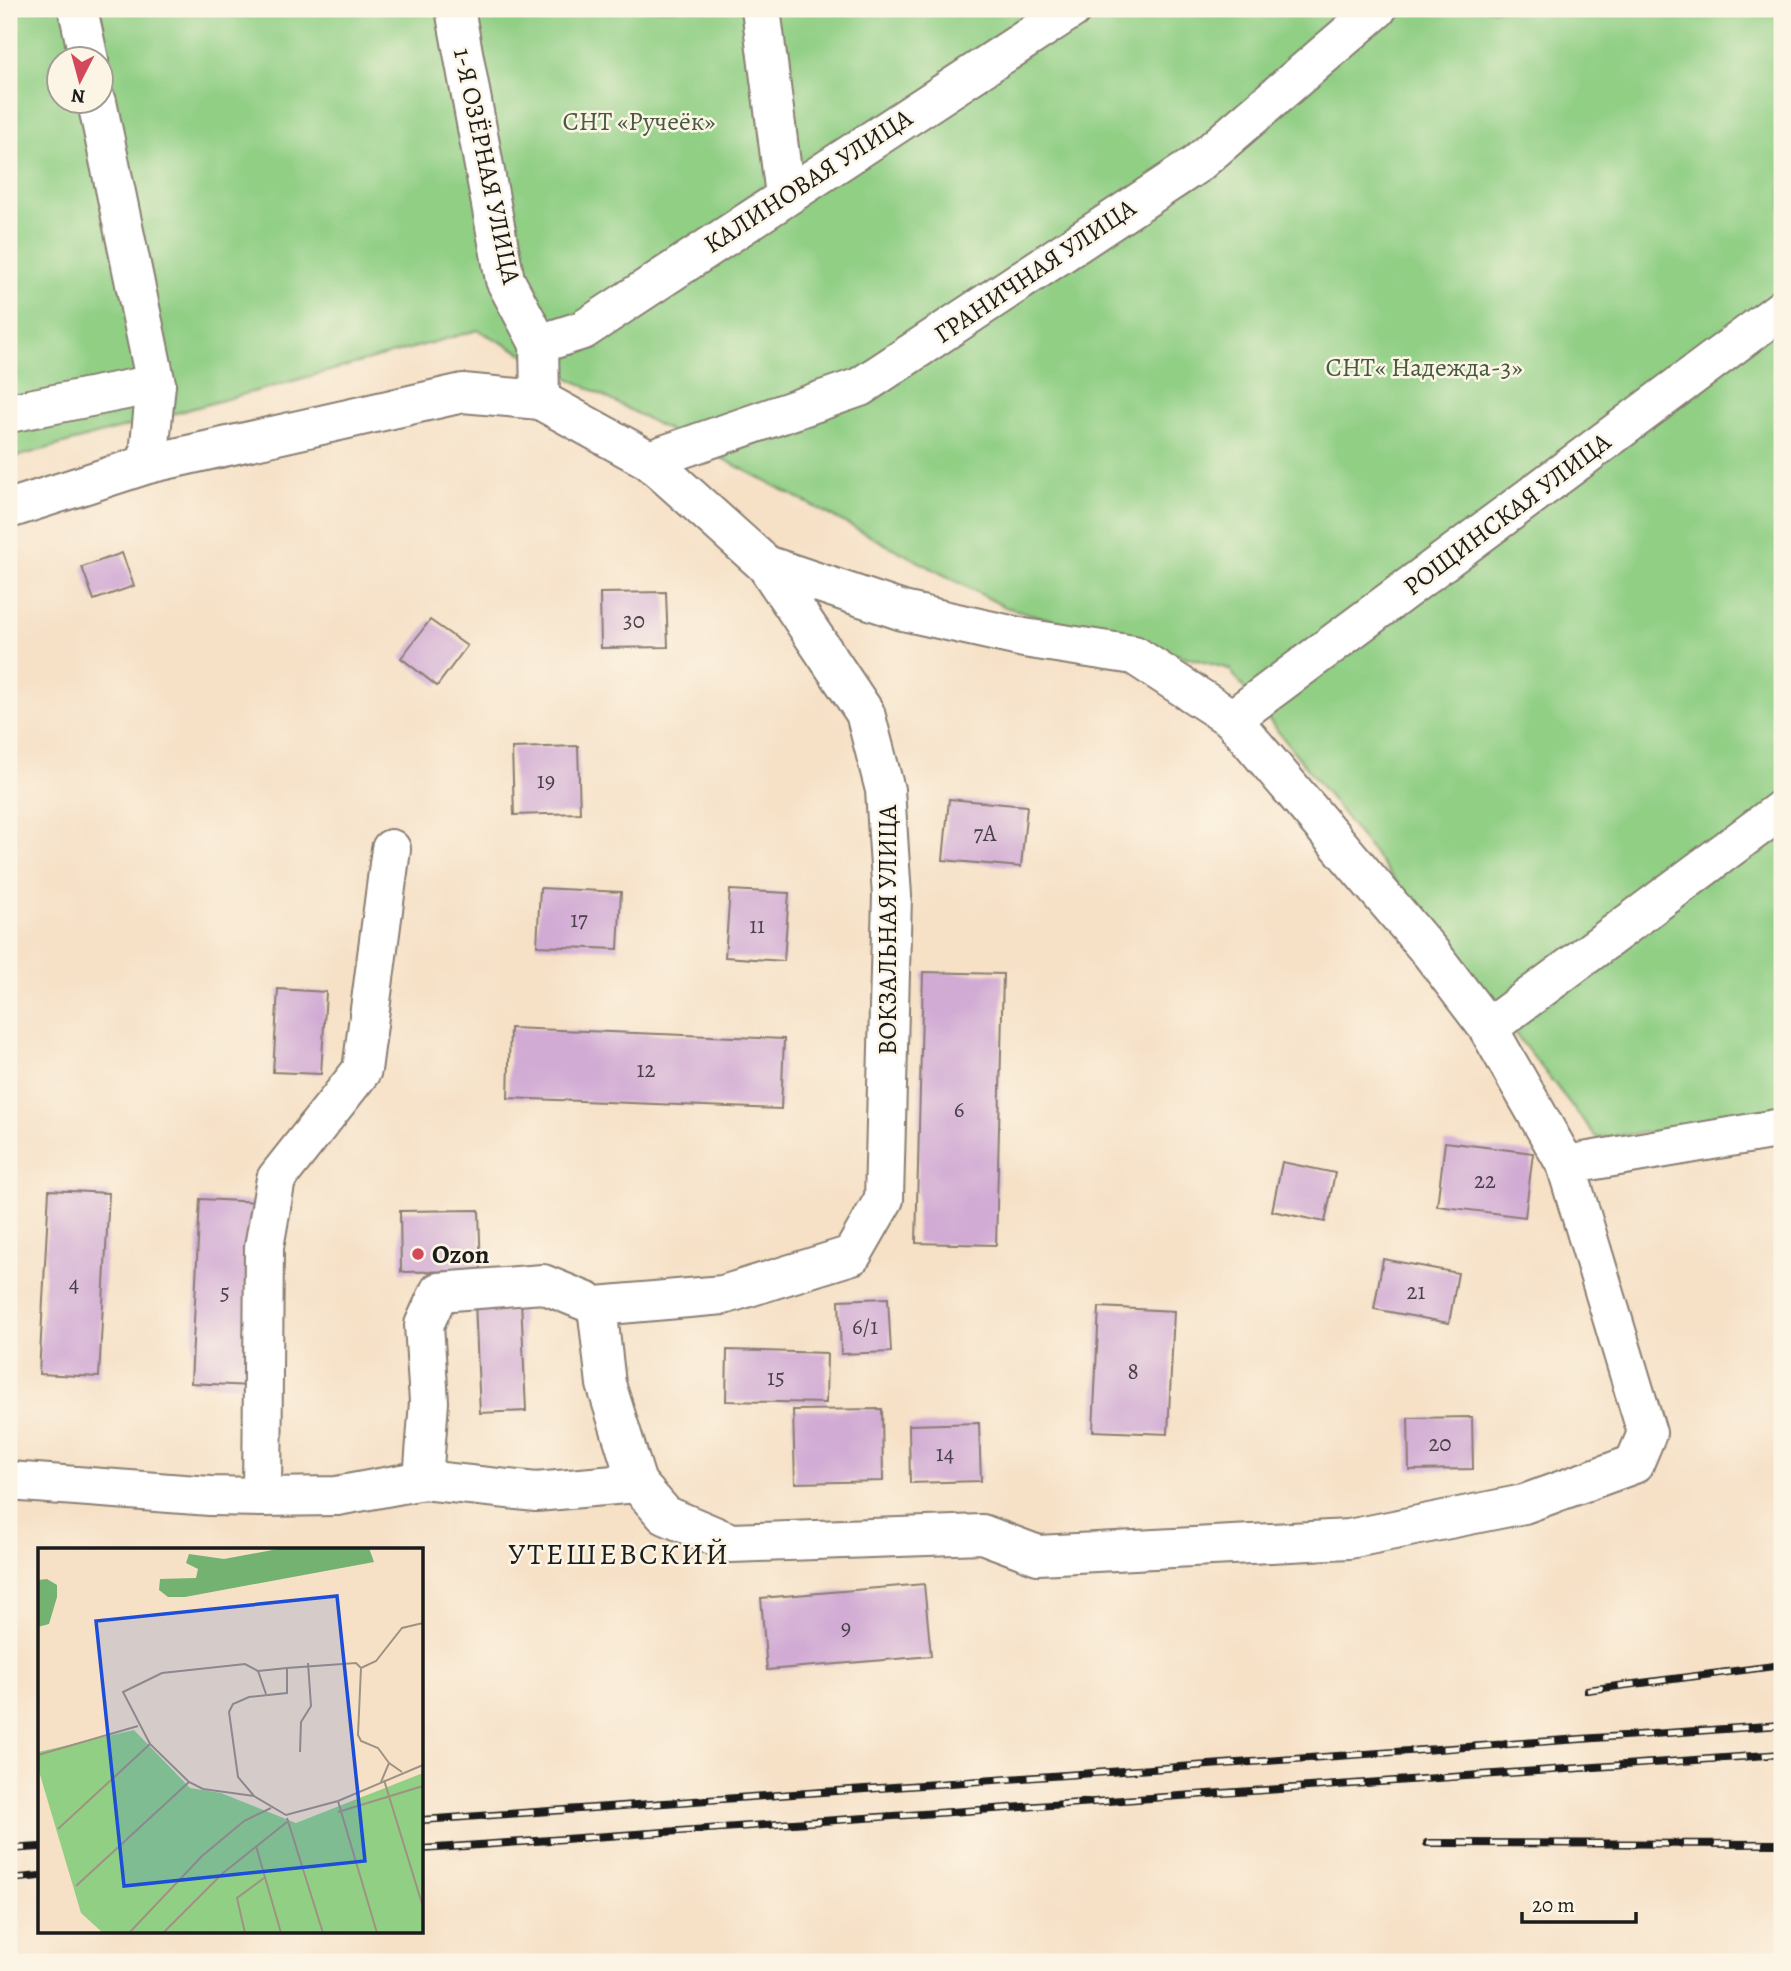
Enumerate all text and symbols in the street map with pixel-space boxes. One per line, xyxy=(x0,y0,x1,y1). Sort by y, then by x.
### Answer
street label: 1-Я ОЗЁРНАЯ УЛИЦА xyxy=(445,45,529,288)
north arrow xyxy=(46,46,116,116)
text: N xyxy=(70,82,87,110)
street label: КАЛИНОВАЯ УЛИЦА xyxy=(697,100,920,262)
park label: СНТ «Ручеёк» xyxy=(563,104,715,139)
street label: ГРАНИЧНАЯ УЛИЦА xyxy=(927,190,1143,352)
park label: СНТ« Надежда-3» xyxy=(1325,350,1523,385)
street label: РОЩИНСКАЯ УЛИЦА xyxy=(1396,424,1619,604)
house number: 30 xyxy=(623,605,645,636)
house number: 19 xyxy=(537,765,555,796)
street label: ВОКЗАЛЬНАЯ УЛИЦА xyxy=(870,804,905,1055)
house number: 7А xyxy=(973,818,997,849)
house number: 17 xyxy=(570,904,588,935)
house number: 11 xyxy=(749,910,765,941)
house number: 12 xyxy=(637,1054,655,1085)
house number: 6 xyxy=(954,1094,964,1125)
house number: 22 xyxy=(1474,1165,1496,1196)
place label: Ozon xyxy=(432,1237,490,1272)
marker: Ozon xyxy=(410,1246,426,1262)
house number: 4 xyxy=(69,1268,79,1299)
house number: 21 xyxy=(1407,1276,1426,1307)
house number: 5 xyxy=(220,1277,230,1308)
house number: 6/1 xyxy=(852,1311,878,1342)
house number: 8 xyxy=(1127,1356,1139,1387)
house number: 15 xyxy=(767,1362,785,1393)
house number: 20 xyxy=(1428,1428,1452,1459)
house number: 14 xyxy=(936,1438,954,1469)
district label: УТЕШЕВСКИЙ xyxy=(508,1534,730,1574)
inset map xyxy=(38,1548,424,1932)
house number: 9 xyxy=(841,1612,851,1643)
scale bar xyxy=(1522,1880,1635,1924)
text: 20 m xyxy=(1532,1891,1575,1919)

